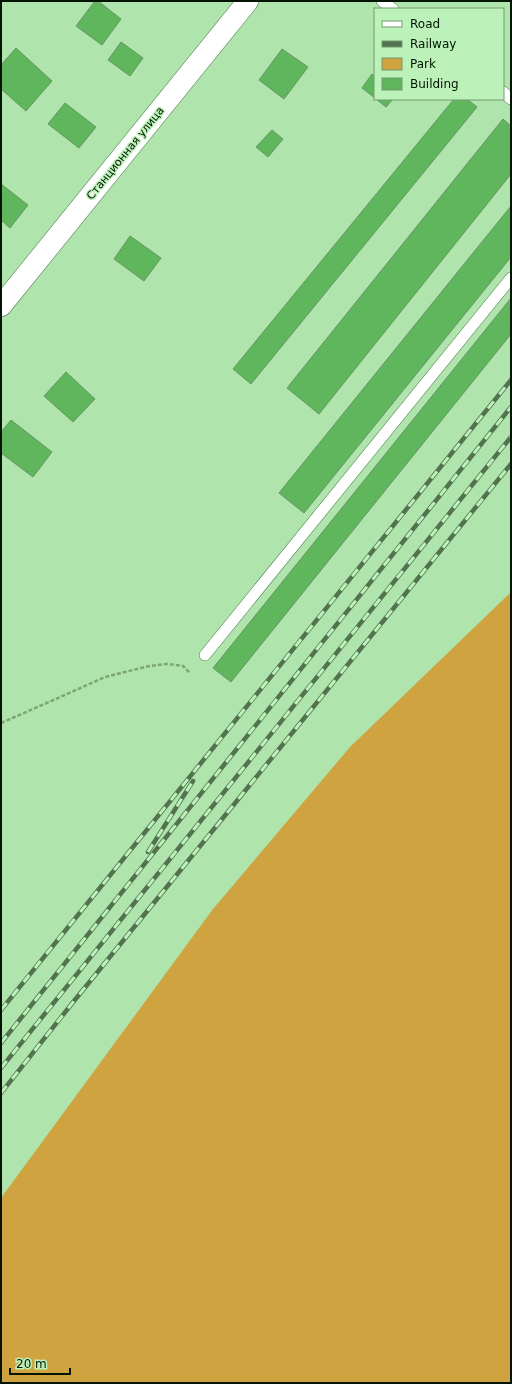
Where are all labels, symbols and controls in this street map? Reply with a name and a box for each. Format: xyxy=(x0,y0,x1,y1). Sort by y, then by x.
legend xyxy=(374,8,504,100)
text: Road xyxy=(410,17,440,31)
text: Railway xyxy=(410,37,456,51)
text: Park xyxy=(410,57,436,71)
text: Building xyxy=(410,77,459,91)
street label: Станционная улица xyxy=(84,104,167,202)
scale bar xyxy=(10,1350,70,1376)
text: 20 m xyxy=(16,1357,47,1371)

